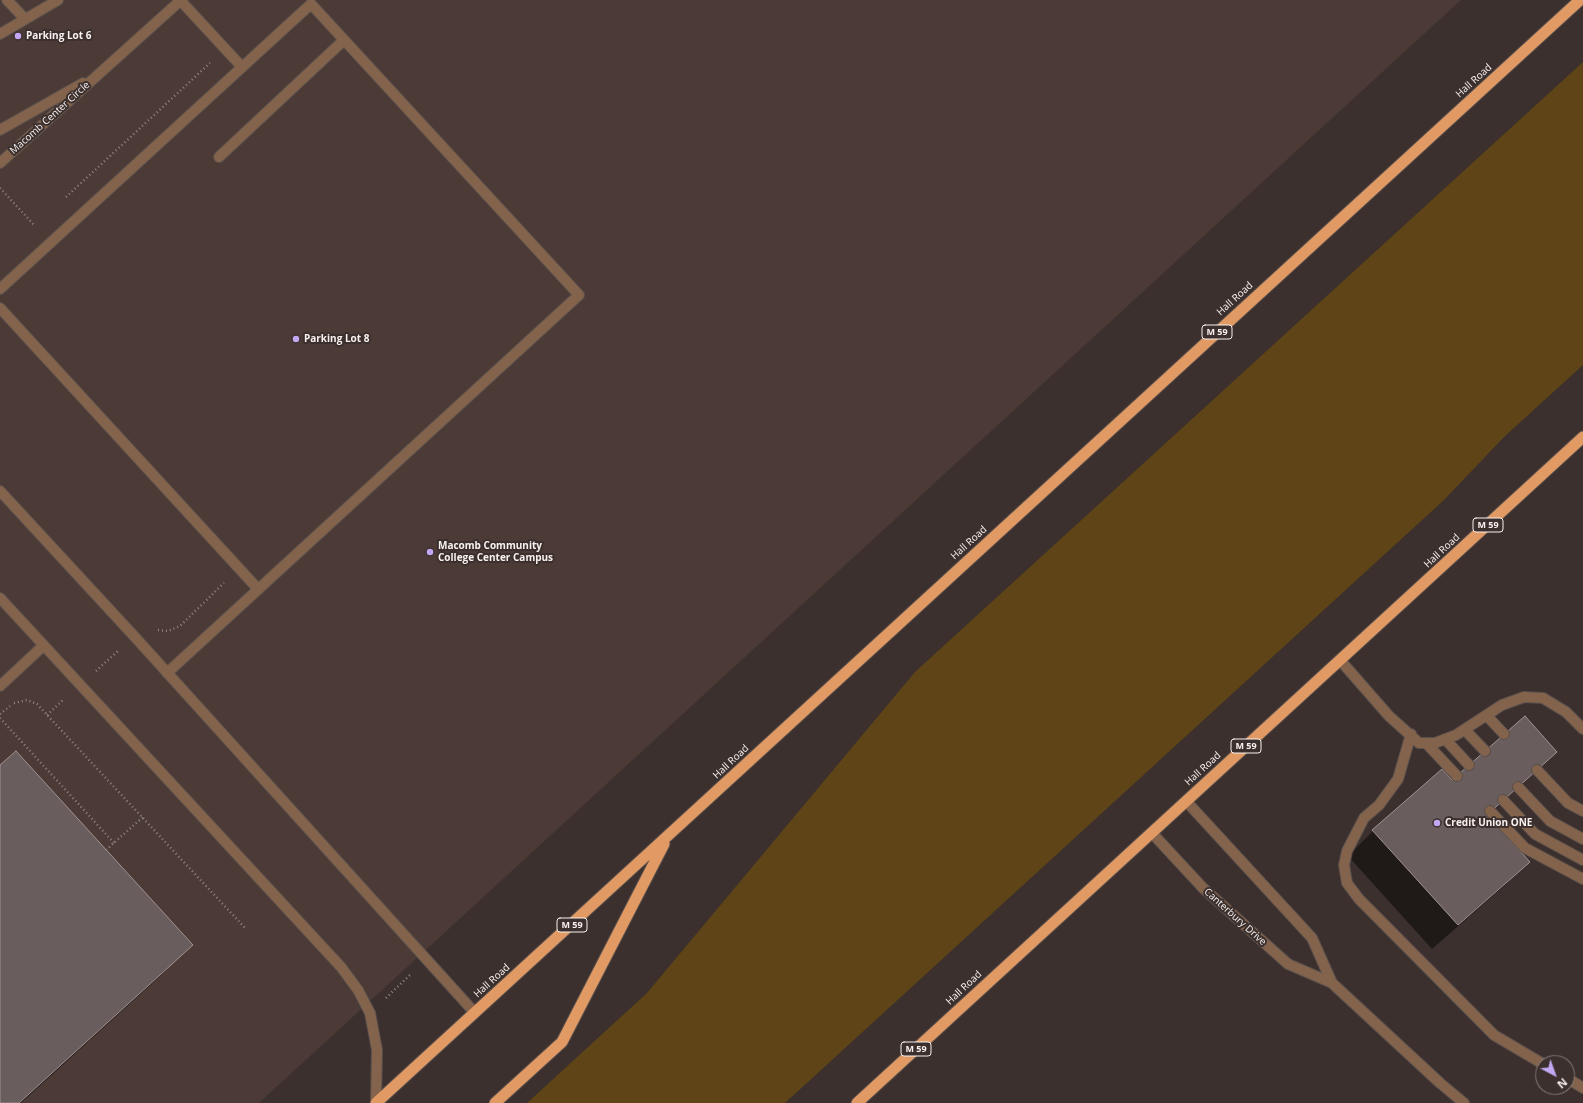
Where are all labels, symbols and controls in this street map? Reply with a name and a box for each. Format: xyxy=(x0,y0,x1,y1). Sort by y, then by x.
place label: Parking Lot 6 xyxy=(26,30,91,42)
marker: Parking Lot 6 xyxy=(13,31,23,41)
street label: Hall Road xyxy=(1453,62,1495,100)
street label: Macomb Center Circle xyxy=(8,79,92,157)
street label: Hall Road xyxy=(1214,280,1256,318)
road number: M 59 xyxy=(1202,325,1232,339)
place label: Parking Lot 8 xyxy=(304,333,369,345)
marker: Parking Lot 8 xyxy=(291,334,301,344)
road number: M 59 xyxy=(1473,518,1503,532)
street label: Hall Road xyxy=(948,524,990,562)
street label: Hall Road xyxy=(1422,531,1462,571)
place label: Macomb Community College Center Campus xyxy=(438,540,553,564)
marker: Macomb Community College Center Campus xyxy=(425,547,435,557)
road number: M 59 xyxy=(1231,739,1261,753)
street label: Hall Road xyxy=(711,742,751,782)
street label: Hall Road xyxy=(1182,750,1224,788)
place label: Credit Union ONE xyxy=(1445,817,1532,829)
marker: Credit Union ONE xyxy=(1432,818,1442,828)
street label: Canterbury Drive xyxy=(1201,886,1269,948)
road number: M 59 xyxy=(557,918,587,932)
street label: Hall Road xyxy=(471,962,513,1000)
street label: Hall Road xyxy=(944,968,984,1008)
road number: M 59 xyxy=(901,1042,931,1056)
north arrow xyxy=(1535,1055,1575,1095)
text: N xyxy=(1554,1075,1571,1092)

